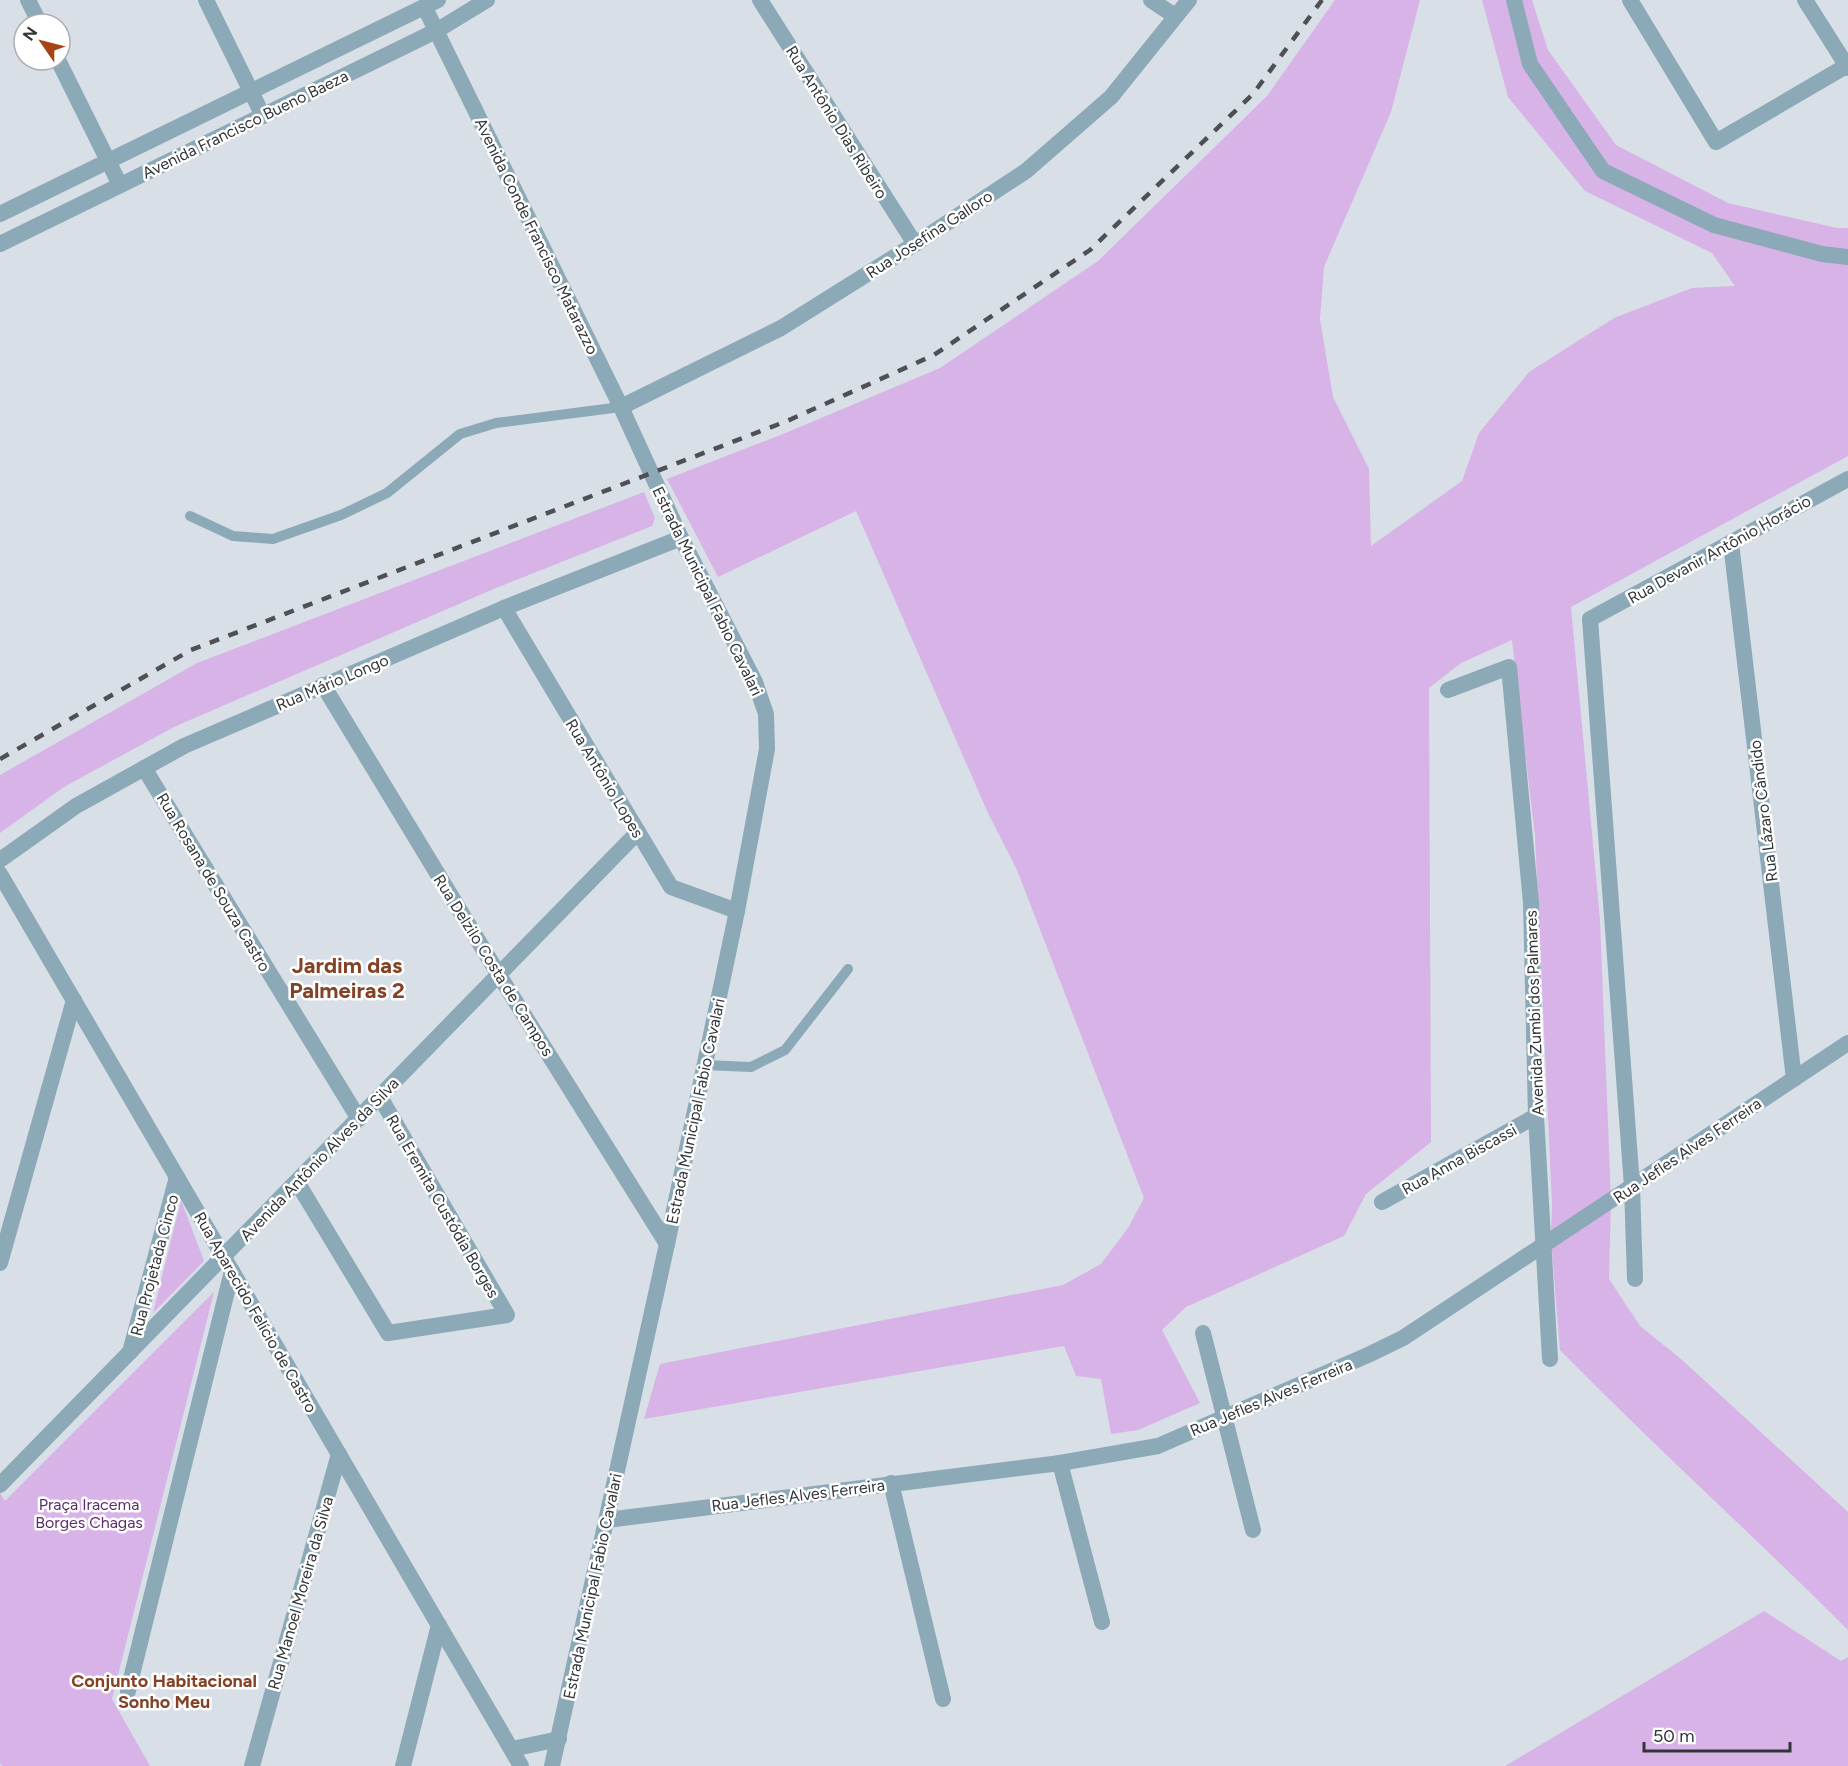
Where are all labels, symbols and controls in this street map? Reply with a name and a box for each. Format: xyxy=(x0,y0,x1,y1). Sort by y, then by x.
north arrow xyxy=(12,12,72,72)
text: N xyxy=(19,23,41,44)
street label: Rua Antônio Dias Ribeiro xyxy=(782,42,891,202)
street label: Avenida Francisco Bueno Baeza xyxy=(139,66,351,183)
street label: Avenida Conde Francisco Matarazzo xyxy=(471,115,602,358)
street label: Rua Josefina Galloro xyxy=(863,186,996,282)
street label: Estrada Municipal Fabio Cavalari xyxy=(649,484,767,699)
street label: Rua Devanir Antônio Horácio xyxy=(1624,491,1814,608)
street label: Rua Mário Longo xyxy=(273,650,391,715)
street label: Rua Antônio Lopes xyxy=(562,715,648,841)
street label: Rua Lázaro Cândido xyxy=(1745,739,1782,883)
street label: Rua Rosana de Souza Castro xyxy=(153,790,274,975)
street label: Rua Delzilo Costa de Campos xyxy=(430,871,557,1060)
street label: Avenida Zumbi dos Palmares xyxy=(1521,910,1548,1116)
district label: Jardim das Palmeiras 2 xyxy=(289,952,405,1004)
street label: Estrada Municipal Fabio Cavalari xyxy=(662,996,729,1226)
street label: Avenida Antônio Alves da Silva xyxy=(236,1074,403,1245)
street label: Rua Jefles Alves Ferreira xyxy=(1610,1094,1765,1207)
street label: Rua Eremita Custódia Borges xyxy=(382,1111,503,1301)
street label: Rua Anna Biscassi xyxy=(1399,1120,1520,1199)
street label: Rua Projetada Cinco xyxy=(126,1192,183,1338)
street label: Rua Aparecido Felício de Castro xyxy=(190,1208,321,1416)
street label: Rua Jefles Alves Ferreira xyxy=(1187,1355,1355,1440)
street label: Estrada Municipal Fabio Cavalari xyxy=(559,1471,626,1701)
street label: Rua Jefles Alves Ferreira xyxy=(710,1475,886,1516)
street label: Rua Manoel Moreira da Silva xyxy=(264,1494,337,1692)
park label: Praça Iracema Borges Chagas xyxy=(35,1495,143,1532)
district label: Conjunto Habitacional Sonho Meu xyxy=(71,1670,257,1713)
scale bar xyxy=(1644,1715,1790,1753)
text: 50 m xyxy=(1653,1725,1695,1747)

